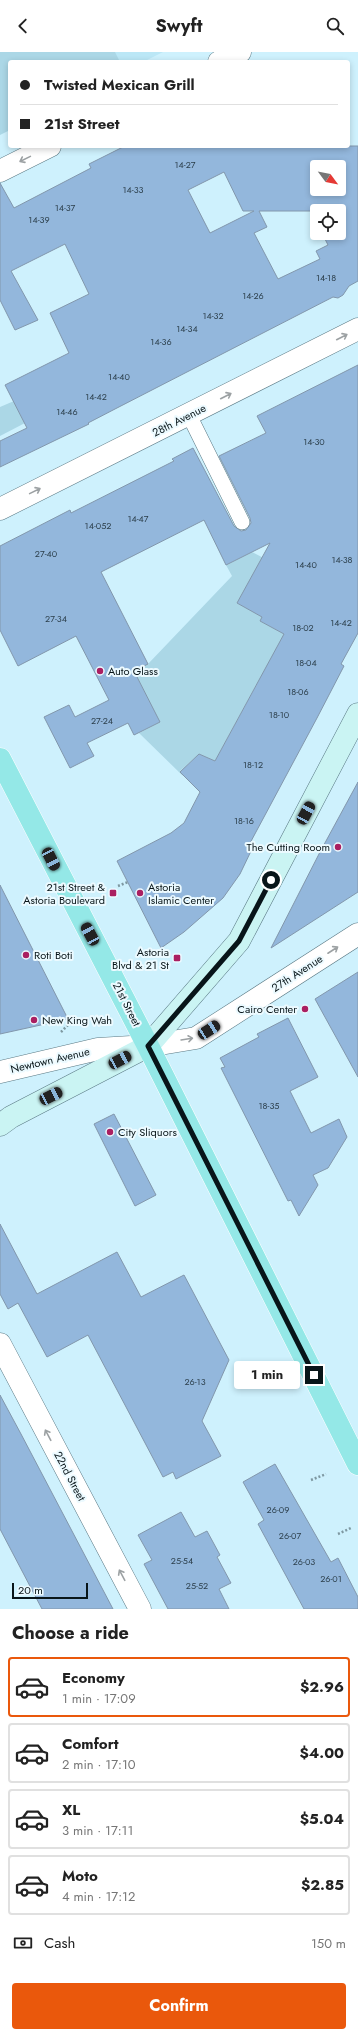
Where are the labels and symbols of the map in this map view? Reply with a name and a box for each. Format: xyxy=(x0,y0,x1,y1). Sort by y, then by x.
one-way arrow xyxy=(19,155,31,163)
house number: 14-27 xyxy=(174,158,196,171)
north arrow xyxy=(310,160,346,196)
house number: 14-33 xyxy=(122,183,144,196)
house number: 14-37 xyxy=(55,201,76,214)
house number: 14-39 xyxy=(28,213,50,226)
house number: 14-18 xyxy=(316,271,336,284)
house number: 14-26 xyxy=(242,289,264,302)
house number: 14-32 xyxy=(202,309,224,322)
house number: 14-34 xyxy=(176,322,198,335)
one-way arrow xyxy=(336,333,348,340)
house number: 14-36 xyxy=(150,335,172,348)
house number: 14-40 xyxy=(108,370,131,383)
house number: 14-42 xyxy=(85,390,107,403)
one-way arrow xyxy=(220,392,232,399)
street label: 28th Avenue xyxy=(149,399,209,440)
house number: 14-46 xyxy=(56,405,78,418)
house number: 14-30 xyxy=(303,435,325,448)
one-way arrow xyxy=(29,487,41,495)
house number: 14-47 xyxy=(127,512,149,525)
house number: 14-052 xyxy=(85,519,111,532)
house number: 27-40 xyxy=(35,547,58,560)
house number: 14-38 xyxy=(331,553,353,566)
house number: 14-40 xyxy=(295,558,318,571)
house number: 27-34 xyxy=(45,612,67,625)
house number: 14-42 xyxy=(330,616,352,629)
house number: 18-02 xyxy=(292,621,314,634)
house number: 18-04 xyxy=(295,656,317,669)
place label: Auto Glass xyxy=(108,663,159,679)
marker: Auto Glass xyxy=(95,666,105,676)
house number: 18-06 xyxy=(287,685,309,698)
house number: 18-10 xyxy=(269,708,290,721)
house number: 27-24 xyxy=(91,714,113,727)
house number: 18-12 xyxy=(243,758,263,771)
car xyxy=(295,800,317,826)
house number: 18-16 xyxy=(234,814,254,827)
place label: The Cutting Room xyxy=(247,839,330,855)
marker: The Cutting Room xyxy=(333,842,343,852)
car xyxy=(40,846,62,872)
route start xyxy=(262,871,280,889)
place label: 21st Street & Astoria Boulevard xyxy=(23,879,106,908)
place label: Astoria Islamic Center xyxy=(148,879,214,908)
marker: 21st Street & Astoria Boulevard xyxy=(108,888,118,898)
marker: Astoria Islamic Center xyxy=(135,888,145,898)
car xyxy=(79,921,101,947)
place label: Astoria Blvd & 21 St xyxy=(112,944,169,973)
one-way arrow xyxy=(327,946,339,954)
place label: Roti Boti xyxy=(34,947,73,963)
marker: Roti Boti xyxy=(21,950,31,960)
street label: 27th Avenue xyxy=(268,950,326,996)
marker: Astoria Blvd & 21 St xyxy=(172,953,182,963)
street label: 21st Street xyxy=(109,979,145,1029)
place label: Cairo Center xyxy=(237,1001,297,1017)
marker: Cairo Center xyxy=(300,1004,310,1014)
place label: New King Wah xyxy=(42,1012,112,1028)
marker: New King Wah xyxy=(29,1015,39,1025)
car xyxy=(196,1018,222,1042)
one-way arrow xyxy=(180,1035,193,1043)
street label: Newtown Avenue xyxy=(9,1043,91,1077)
car xyxy=(107,1049,133,1071)
car xyxy=(38,1085,64,1107)
house number: 18-35 xyxy=(259,1099,279,1112)
place label: City Sliquors xyxy=(118,1124,177,1140)
marker: City Sliquors xyxy=(105,1127,115,1137)
callout: 1 min xyxy=(234,1361,300,1389)
route end xyxy=(305,1366,323,1384)
house number: 26-13 xyxy=(184,1375,206,1388)
one-way arrow xyxy=(44,1429,51,1441)
street label: 22nd Street xyxy=(50,1448,90,1504)
house number: 26-09 xyxy=(267,1503,289,1516)
house number: 26-07 xyxy=(279,1529,301,1542)
house number: 25-54 xyxy=(171,1554,193,1567)
house number: 26-03 xyxy=(293,1555,315,1568)
one-way arrow xyxy=(118,1569,125,1581)
house number: 26-01 xyxy=(320,1572,342,1585)
house number: 25-52 xyxy=(186,1579,208,1592)
scale bar xyxy=(12,1581,88,1600)

